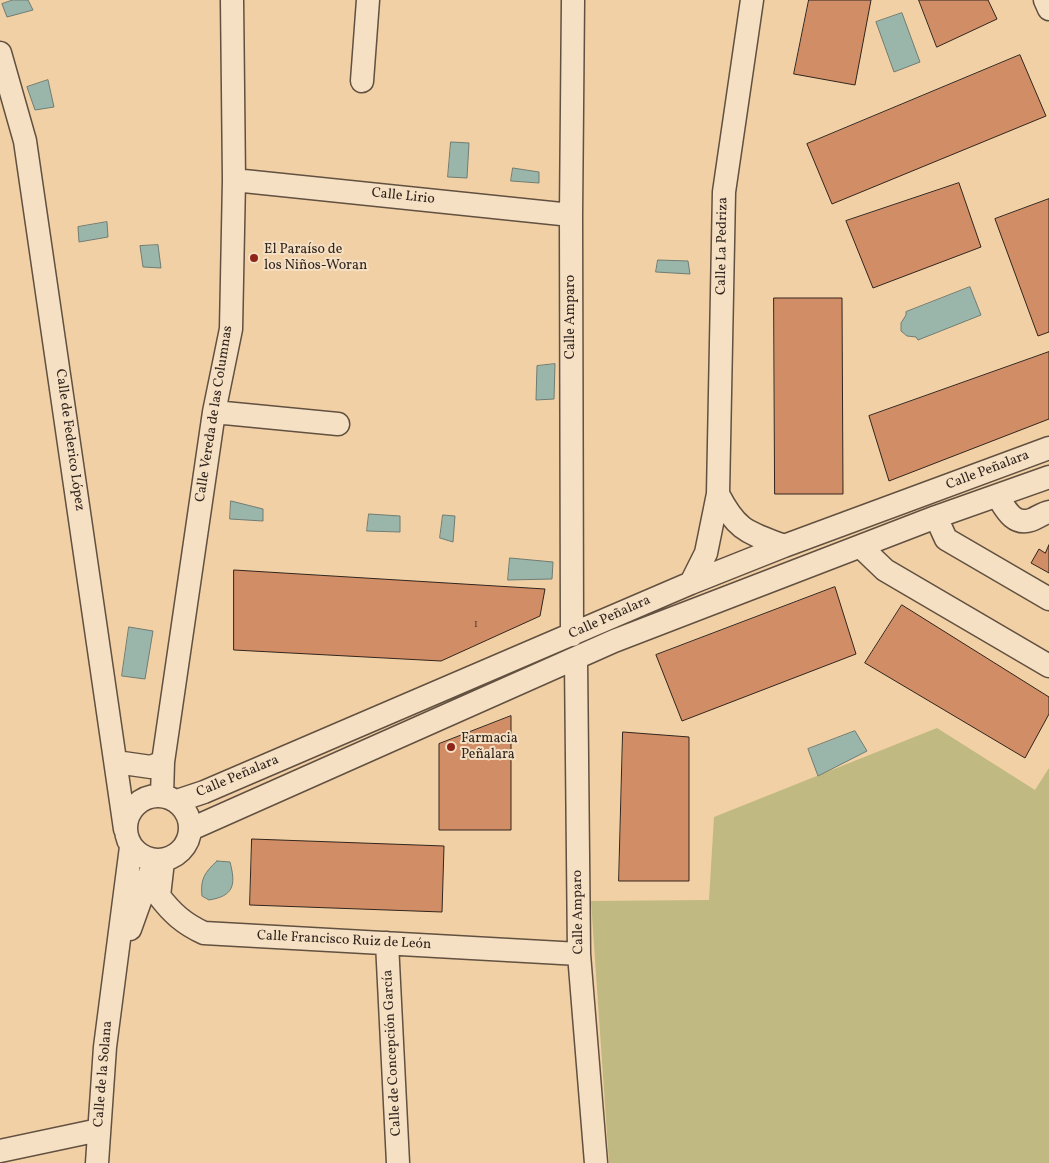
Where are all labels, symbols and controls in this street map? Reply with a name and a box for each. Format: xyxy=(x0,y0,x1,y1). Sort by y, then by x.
street label: Calle Lirio xyxy=(371,185,435,209)
street label: Calle La Pedriza xyxy=(714,197,732,295)
place label: El Paraíso de los Niños-Woran xyxy=(264,242,367,274)
marker: El Paraíso de los Niños-Woran xyxy=(248,252,260,264)
street label: Calle Amparo xyxy=(563,275,579,359)
street label: Calle Vereda de las Columnas xyxy=(193,325,237,503)
street label: Calle de Federico López xyxy=(51,368,87,512)
street label: Calle Peñalara xyxy=(944,447,1032,495)
street label: Calle Peñalara xyxy=(567,592,653,644)
house number: 1 xyxy=(474,618,478,632)
place label: Farmacia Peñalara xyxy=(461,731,518,764)
marker: Farmacia Peñalara xyxy=(445,741,457,753)
street label: Calle Peñalara xyxy=(194,752,282,802)
street label: Calle Amparo xyxy=(570,870,588,954)
street label: Calle Francisco Ruiz de León xyxy=(256,928,432,954)
street label: Calle de Concepción García xyxy=(380,969,406,1137)
street label: Calle de la Solana xyxy=(91,1020,117,1128)

